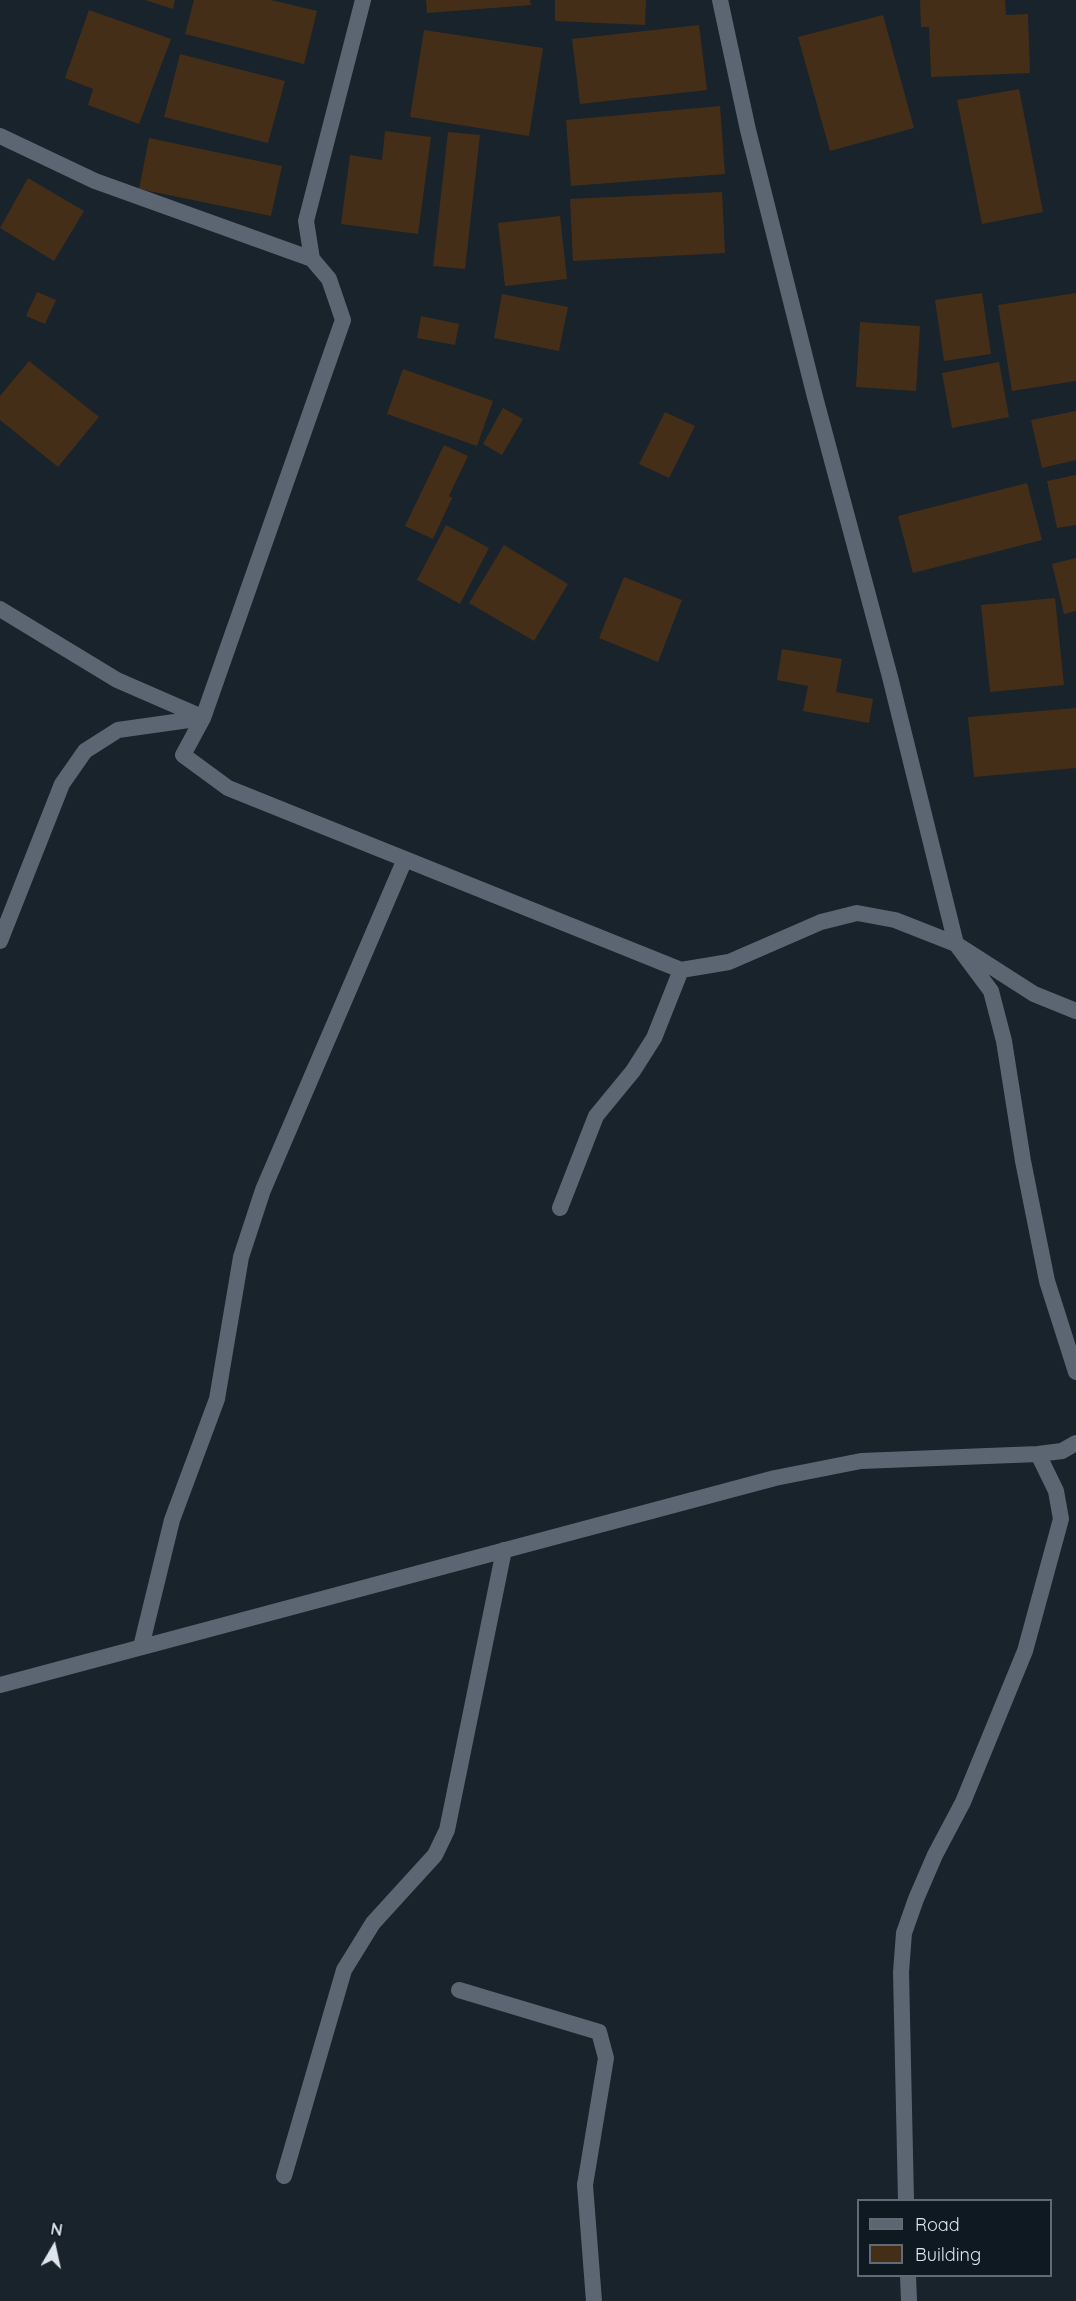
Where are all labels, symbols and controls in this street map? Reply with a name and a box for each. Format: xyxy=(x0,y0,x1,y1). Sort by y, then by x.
legend xyxy=(857,2199,1052,2277)
text: Road xyxy=(915,2213,960,2236)
north arrow xyxy=(24,2217,84,2277)
text: N xyxy=(49,2218,64,2240)
text: Building xyxy=(915,2243,981,2266)

